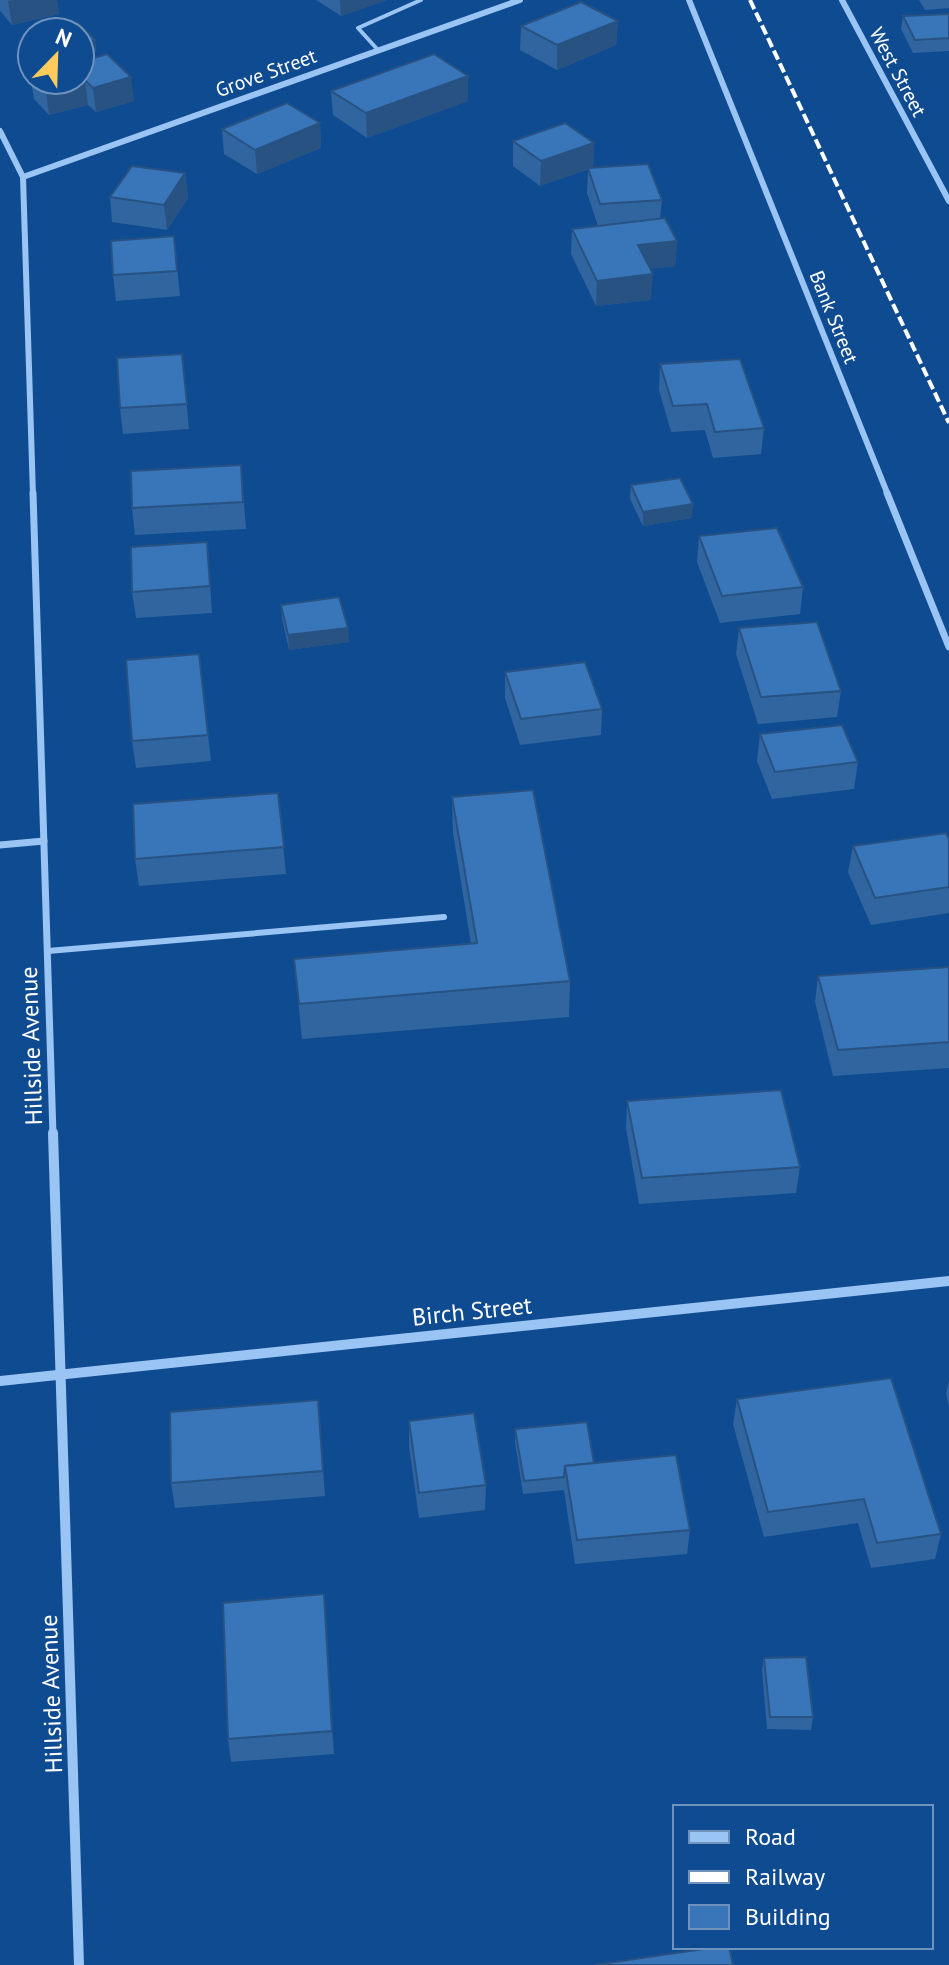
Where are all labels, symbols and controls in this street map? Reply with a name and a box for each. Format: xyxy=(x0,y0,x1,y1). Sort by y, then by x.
north arrow xyxy=(16,16,96,96)
text: N xyxy=(52,22,76,53)
street label: West Street xyxy=(864,23,932,121)
street label: Grove Street xyxy=(212,43,320,103)
street label: Bank Street xyxy=(804,267,864,367)
street label: Hillside Avenue xyxy=(13,966,49,1126)
street label: Birch Street xyxy=(411,1289,533,1333)
street label: Hillside Avenue xyxy=(33,1614,69,1774)
legend xyxy=(673,1805,933,1949)
text: Road xyxy=(745,1821,796,1852)
text: Railway xyxy=(745,1861,825,1892)
text: Building xyxy=(745,1901,831,1932)

